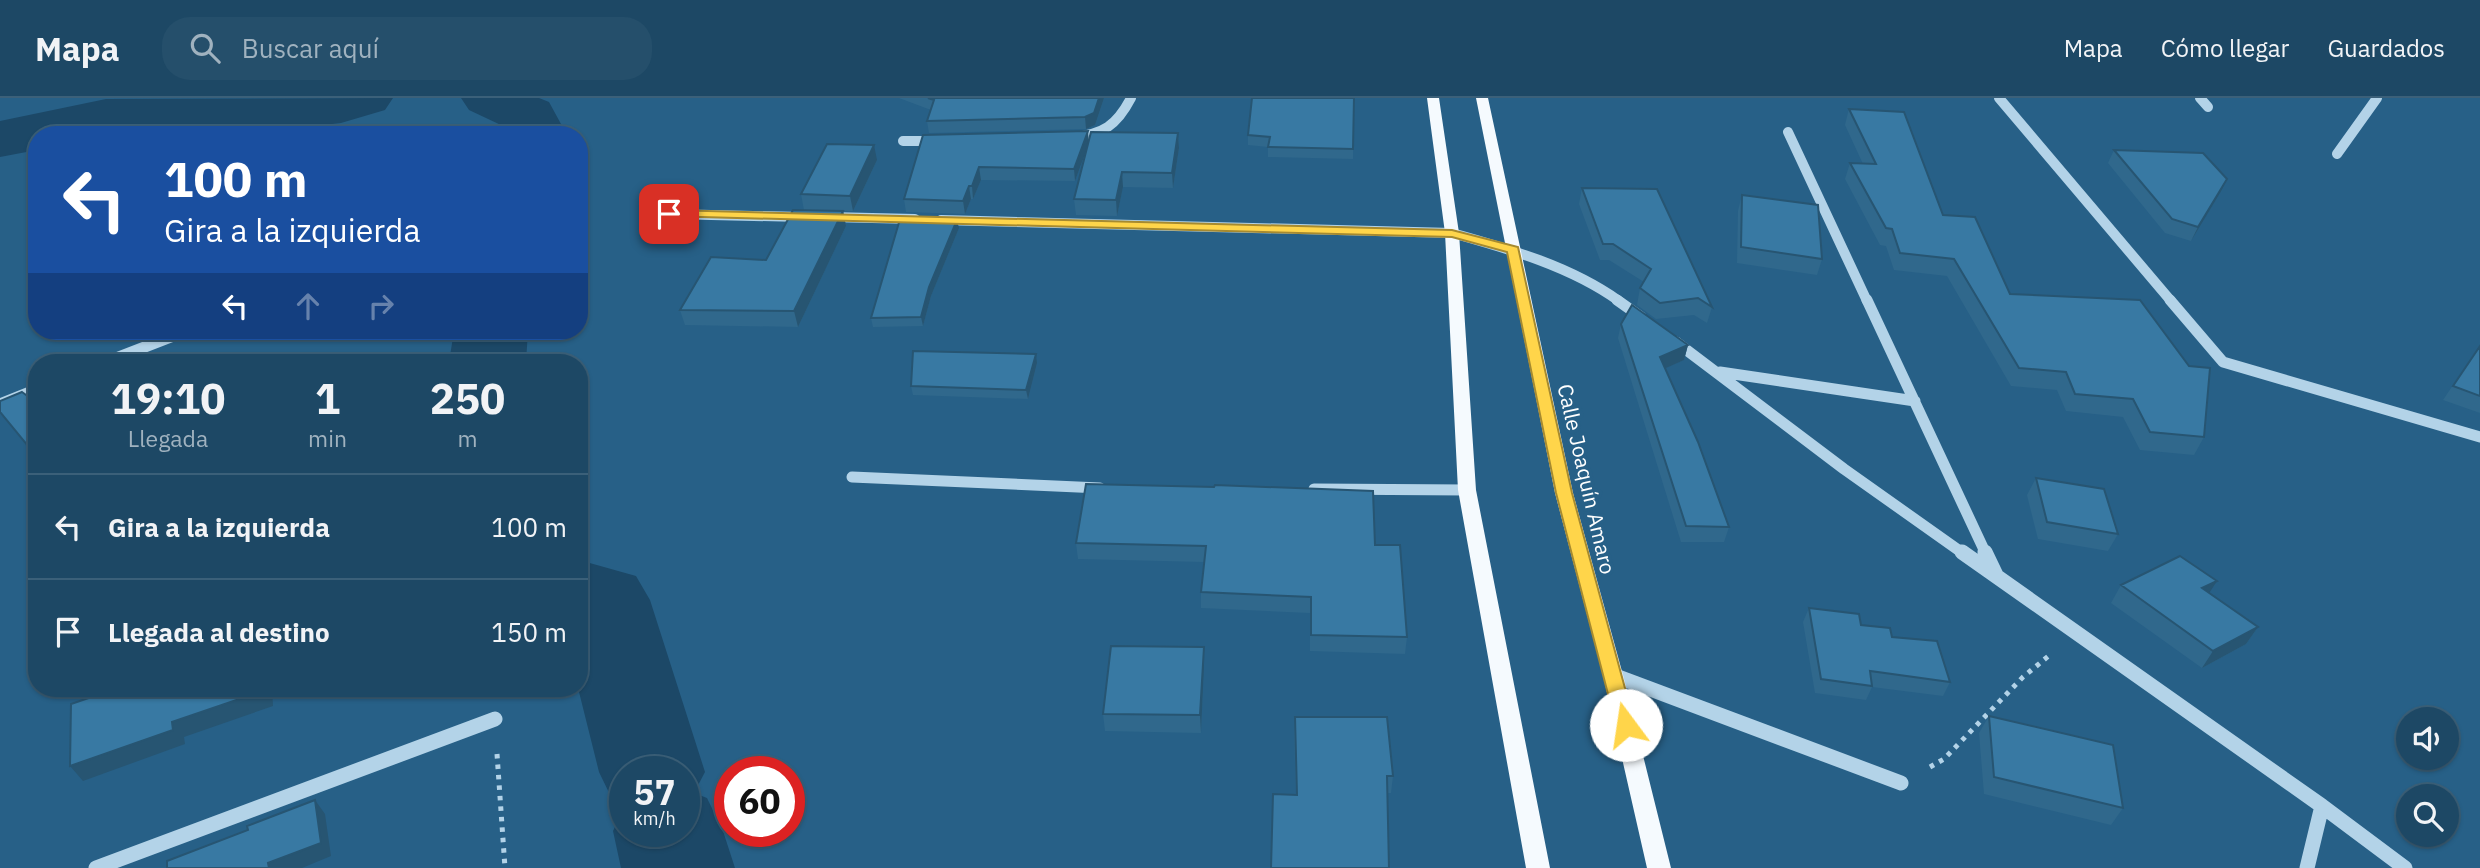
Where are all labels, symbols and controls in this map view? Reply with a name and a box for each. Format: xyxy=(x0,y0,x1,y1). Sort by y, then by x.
search box xyxy=(162,17,652,80)
text: Mapa xyxy=(35,27,120,70)
icon: search xyxy=(186,29,224,67)
text: Buscar aquí xyxy=(242,31,379,65)
text: Mapa xyxy=(2064,32,2123,64)
text: Cómo llegar xyxy=(2161,32,2289,64)
text: Guardados xyxy=(2327,32,2445,64)
text: 100 m xyxy=(164,147,308,210)
icon: left xyxy=(49,154,140,245)
pin xyxy=(639,184,699,244)
icon: arrive xyxy=(650,195,688,233)
text: Gira a la izquierda xyxy=(164,209,421,251)
icon: left xyxy=(216,287,254,325)
icon: ahead xyxy=(289,287,327,325)
icon: right xyxy=(362,287,400,325)
text: 19:10 xyxy=(111,371,225,426)
text: 1 xyxy=(315,371,340,426)
text: 250 xyxy=(430,371,505,426)
street label: Calle Joaquín Amaro xyxy=(1551,381,1623,577)
text: Llegada xyxy=(128,423,208,453)
text: min xyxy=(308,423,347,453)
text: m xyxy=(457,423,478,453)
icon: left xyxy=(49,508,87,546)
text: Gira a la izquierda xyxy=(108,510,330,544)
text: 100 m xyxy=(491,510,567,544)
icon: arrive xyxy=(49,613,87,651)
text: Llegada al destino xyxy=(108,615,330,649)
text: 150 m xyxy=(491,615,567,649)
position arrow xyxy=(1589,688,1663,762)
map controls xyxy=(2396,707,2459,847)
button: sound xyxy=(2396,707,2459,770)
speed limit sign: 60 xyxy=(714,756,805,847)
text: 57 xyxy=(633,769,676,815)
button: search xyxy=(2396,784,2459,847)
text: km/h xyxy=(633,807,676,830)

